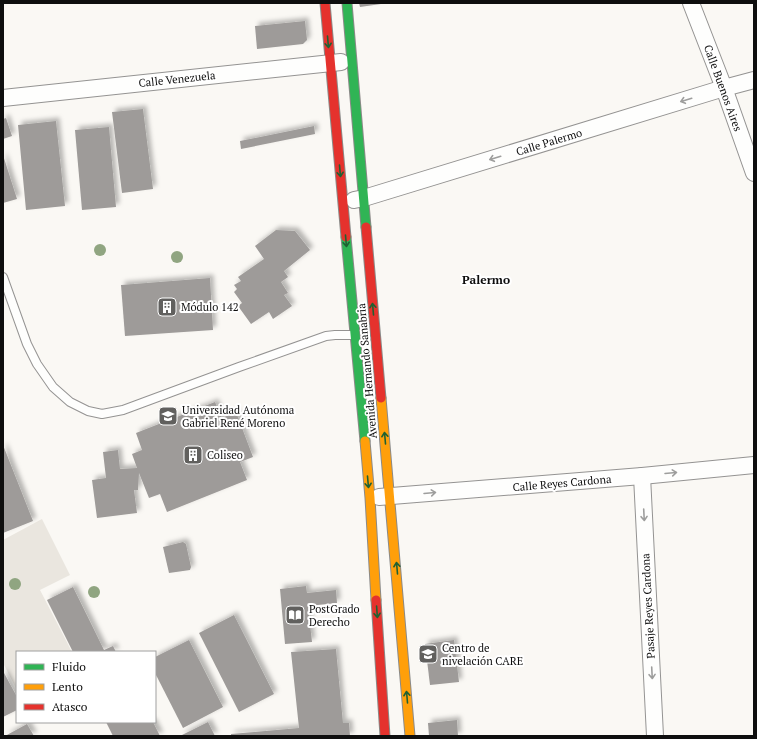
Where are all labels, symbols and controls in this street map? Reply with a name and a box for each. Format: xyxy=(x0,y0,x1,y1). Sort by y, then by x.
one-way arrow xyxy=(325,35,332,48)
street label: Calle Buenos Aires xyxy=(701,43,745,133)
street label: Calle Venezuela xyxy=(138,68,217,90)
one-way arrow xyxy=(680,97,693,104)
street label: Calle Palermo xyxy=(514,125,584,159)
one-way arrow xyxy=(489,155,502,162)
one-way arrow xyxy=(337,164,344,177)
one-way arrow xyxy=(343,234,350,247)
district label: Palermo xyxy=(462,272,510,287)
building icon: Módulo 142 xyxy=(156,296,178,318)
place label: Módulo 142 xyxy=(181,300,239,314)
street label: Avenida Hernando Sanabria xyxy=(354,302,380,439)
one-way arrow xyxy=(369,303,377,316)
place label: Universidad Autónoma Gabriel René Moreno xyxy=(182,403,295,430)
school or university icon: Universidad Autónoma Gabriel René Moreno xyxy=(157,405,179,427)
one-way arrow xyxy=(381,432,389,445)
building icon: Coliseo xyxy=(182,444,204,466)
place label: Coliseo xyxy=(207,448,243,462)
one-way arrow xyxy=(664,470,677,477)
street label: Calle Reyes Cardona xyxy=(512,472,612,494)
one-way arrow xyxy=(364,476,372,489)
one-way arrow xyxy=(423,490,436,497)
one-way arrow xyxy=(640,508,648,521)
street label: Pasaje Reyes Cardona xyxy=(638,553,658,659)
one-way arrow xyxy=(393,562,400,575)
place label: PostGrado Derecho xyxy=(309,602,360,629)
library icon: PostGrado Derecho xyxy=(284,604,306,626)
one-way arrow xyxy=(374,605,381,618)
place label: Centro de nivelación CARE xyxy=(442,641,523,668)
school or university icon: Centro de nivelación CARE xyxy=(417,643,439,665)
legend xyxy=(16,651,156,723)
text: Fluido xyxy=(52,659,86,674)
one-way arrow xyxy=(648,666,655,679)
text: Lento xyxy=(52,679,83,694)
one-way arrow xyxy=(404,691,411,704)
text: Atasco xyxy=(52,699,88,714)

